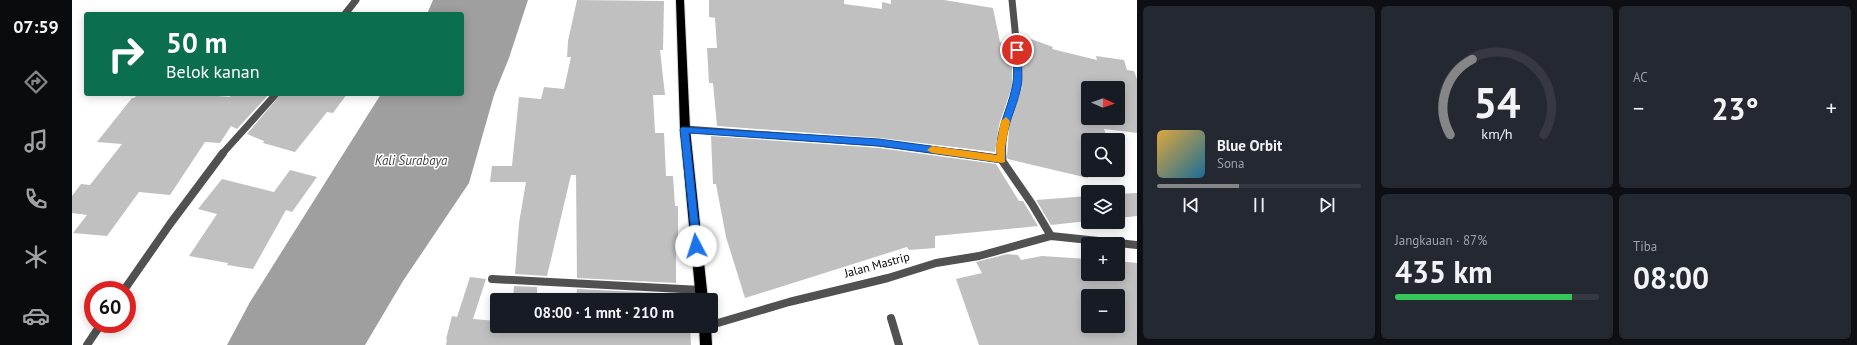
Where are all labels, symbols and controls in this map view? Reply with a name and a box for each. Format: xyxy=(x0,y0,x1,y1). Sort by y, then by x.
text: 07:59 xyxy=(13,15,59,38)
text: 50 m xyxy=(166,24,227,61)
icon: right xyxy=(100,28,152,80)
pin xyxy=(1000,33,1034,67)
icon: arrive xyxy=(1006,39,1028,61)
text: Belok kanan xyxy=(166,60,260,83)
icon: directions xyxy=(22,68,50,96)
text: AC xyxy=(1633,69,1648,86)
text: 54 xyxy=(1473,76,1521,129)
north arrow xyxy=(1081,81,1125,125)
map controls xyxy=(1081,81,1125,333)
text: 23° xyxy=(1711,89,1759,128)
text: − xyxy=(1633,94,1644,122)
text: + xyxy=(1826,94,1837,122)
text: km/h xyxy=(1481,123,1513,142)
icon: music xyxy=(22,127,50,155)
button: search xyxy=(1081,133,1125,177)
text: Blue Orbit xyxy=(1217,136,1282,155)
water label: Kali Surabaya xyxy=(375,152,448,169)
text: Sona xyxy=(1217,155,1244,172)
icon: phone xyxy=(22,185,50,213)
button: layers xyxy=(1081,185,1125,229)
icon: previous xyxy=(1180,194,1202,216)
icon: pause xyxy=(1248,194,1270,216)
icon: next xyxy=(1316,194,1338,216)
position arrow xyxy=(675,225,717,267)
text: Jangkauan · 87% xyxy=(1395,232,1487,249)
button: + xyxy=(1081,237,1125,281)
text: Tiba xyxy=(1633,238,1657,255)
icon: climate xyxy=(22,243,50,271)
street label: Jalan Mastrip xyxy=(842,249,911,281)
text: 435 km xyxy=(1395,252,1493,291)
text: 08:00 xyxy=(1633,258,1709,297)
speed limit sign: 60 xyxy=(84,281,136,333)
button: − xyxy=(1081,289,1125,333)
icon: car xyxy=(22,302,50,330)
text: 08:00 · 1 mnt · 210 m xyxy=(534,303,674,322)

